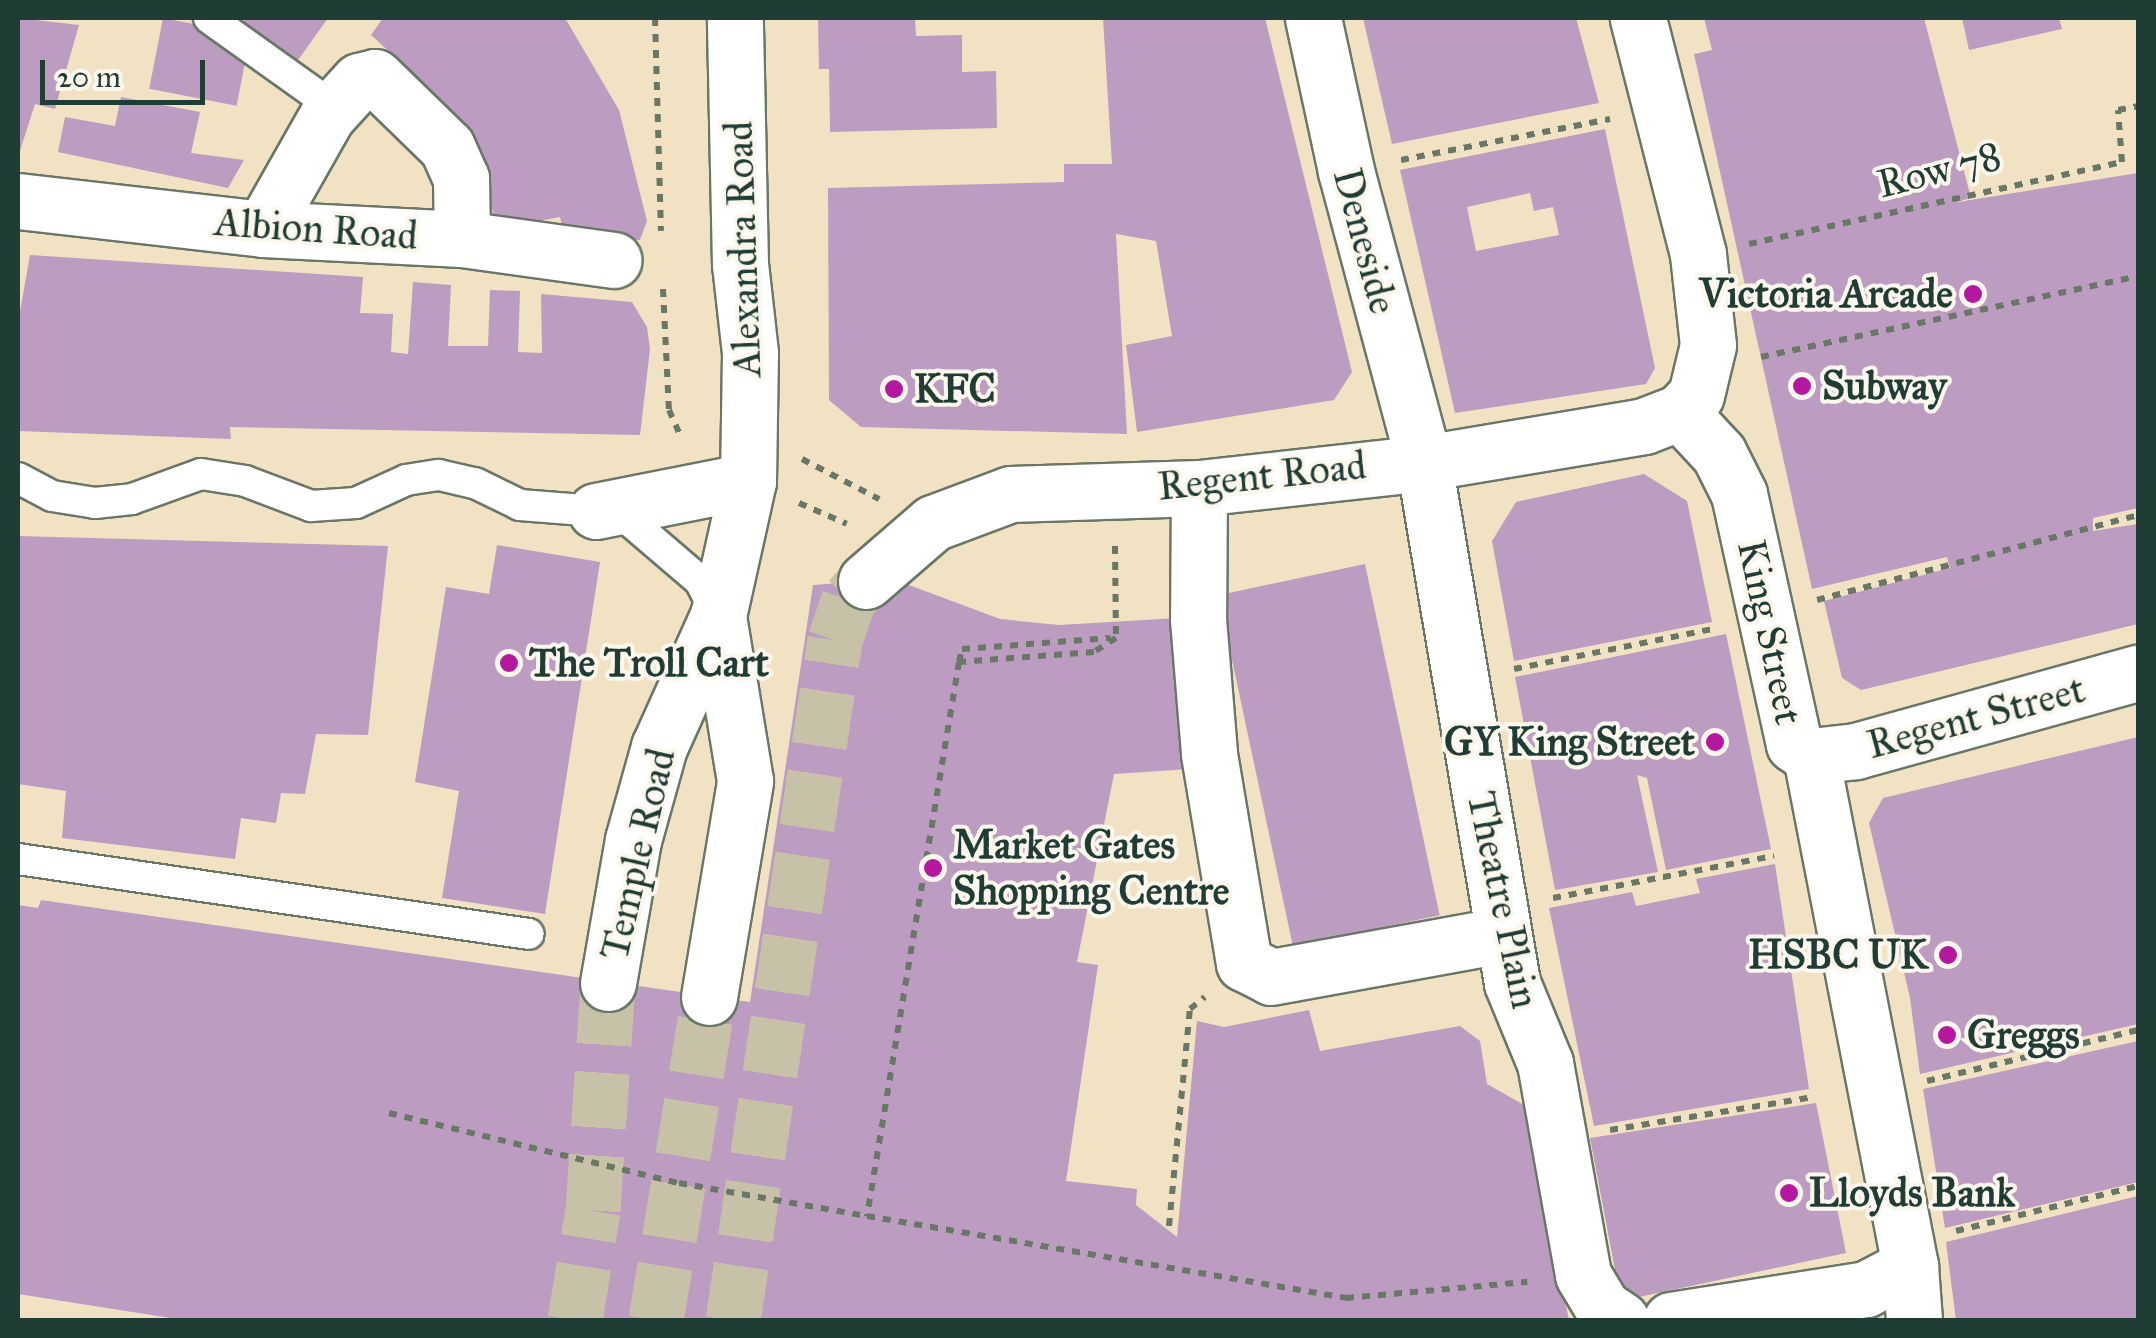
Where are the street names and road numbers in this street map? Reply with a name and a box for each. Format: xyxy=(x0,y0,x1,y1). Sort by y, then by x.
street label: Alexandra Road xyxy=(715,120,771,378)
street label: Row 78 xyxy=(1872,132,2006,208)
street label: Deneside xyxy=(1323,163,1407,319)
street label: Albion Road xyxy=(213,198,419,260)
street label: Regent Road xyxy=(1155,441,1369,511)
street label: King Street xyxy=(1727,535,1813,729)
street label: Regent Street xyxy=(1862,665,2090,769)
street label: Temple Road xyxy=(590,744,686,964)
street label: Theatre Plain xyxy=(1457,787,1549,1013)

